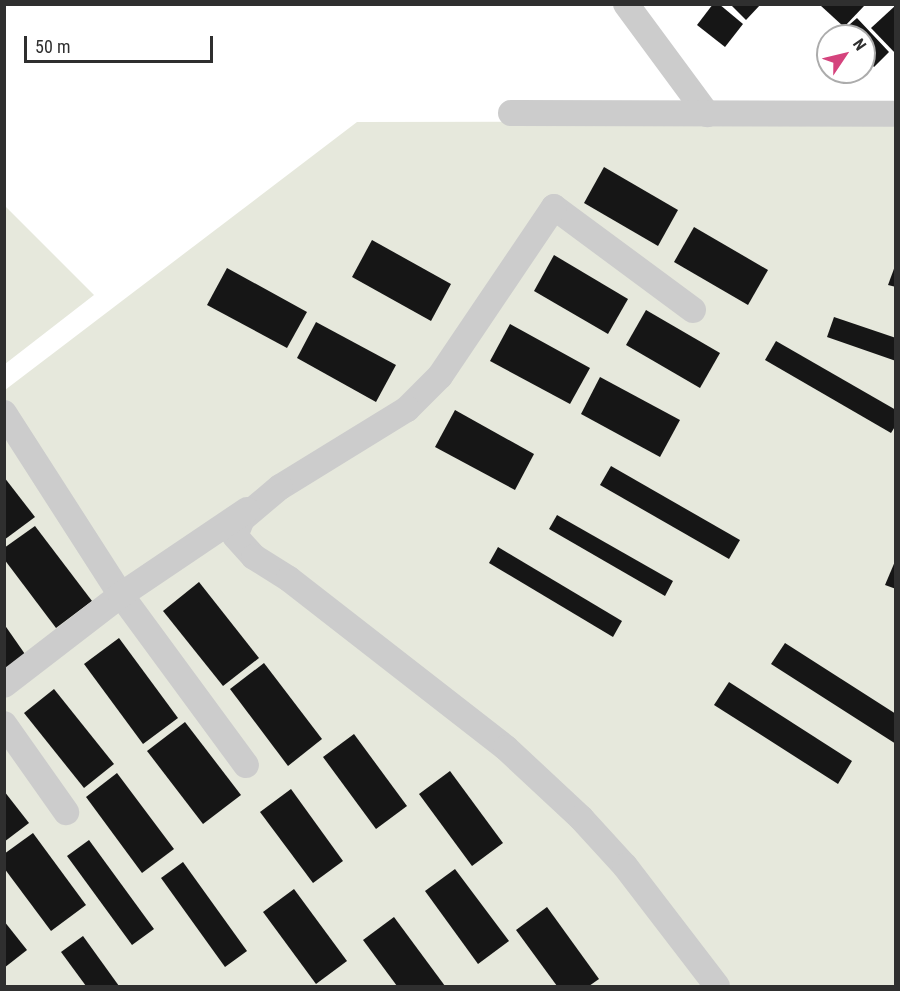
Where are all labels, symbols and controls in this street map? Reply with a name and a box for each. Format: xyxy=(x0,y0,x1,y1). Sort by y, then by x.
scale bar xyxy=(27,24,216,62)
north arrow xyxy=(816,24,876,84)
text: N xyxy=(849,35,870,54)
text: 50 m xyxy=(35,36,70,57)

